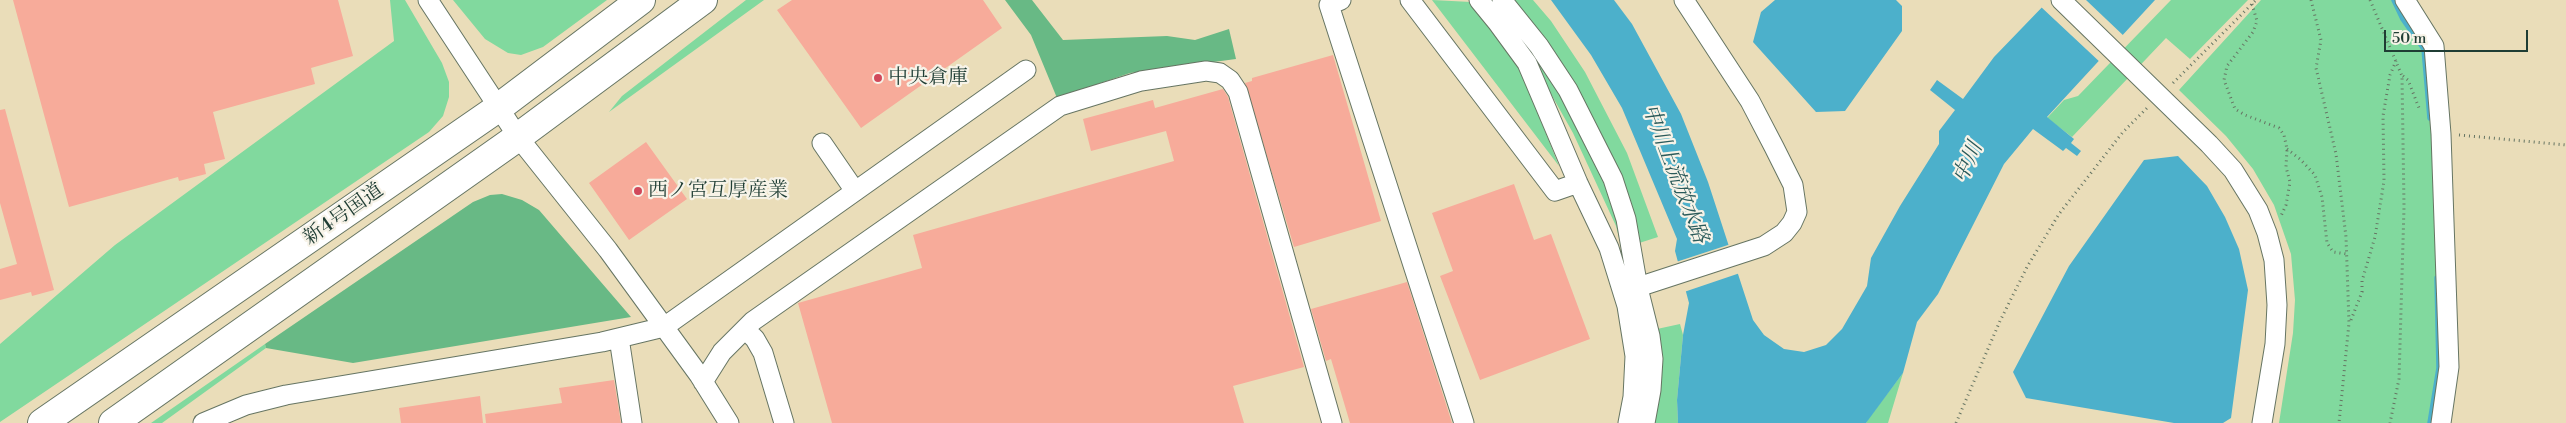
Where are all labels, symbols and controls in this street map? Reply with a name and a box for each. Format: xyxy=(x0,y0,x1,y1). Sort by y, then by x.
scale bar xyxy=(2386,20,2530,52)
text: 50 m xyxy=(2392,29,2426,48)
place label: 中央倉庫 xyxy=(888,66,968,90)
marker: 中央倉庫 xyxy=(872,72,884,84)
water label: 中川上流放水路 xyxy=(1636,101,1712,247)
water label: 中川 xyxy=(1949,139,1989,187)
street label: 新4号国道 xyxy=(299,179,389,251)
place label: 西ノ宮互厚産業 xyxy=(648,179,788,203)
marker: 西ノ宮互厚産業 xyxy=(632,185,644,197)

